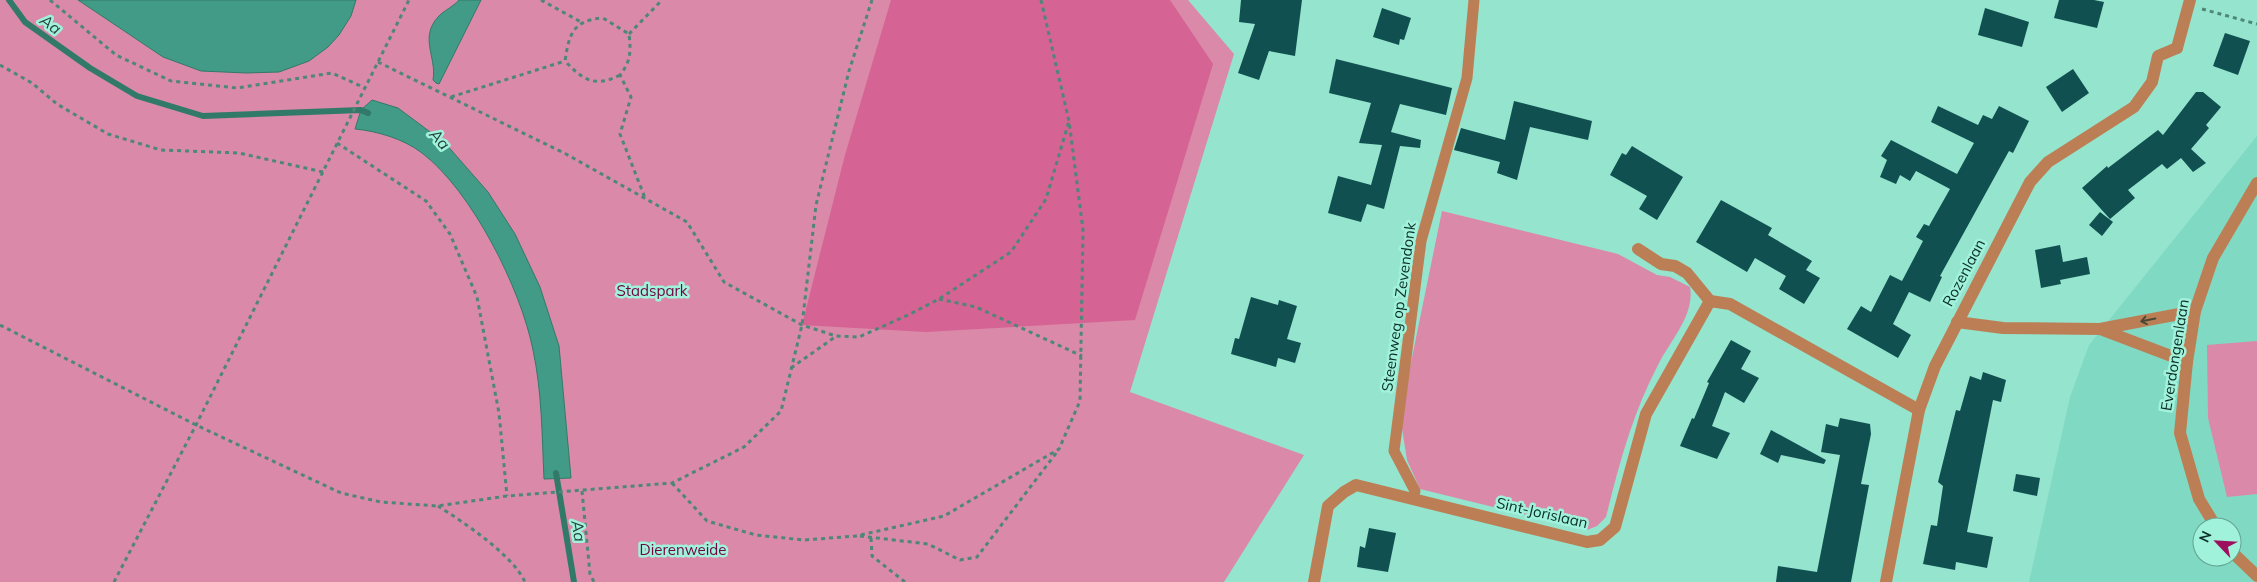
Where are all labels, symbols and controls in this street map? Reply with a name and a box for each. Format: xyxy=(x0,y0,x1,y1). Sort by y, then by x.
water label: Aa xyxy=(36,9,66,39)
water label: Aa xyxy=(425,124,455,154)
street label: Steenweg op Zevendonk xyxy=(1377,221,1420,393)
street label: Rozenlaan xyxy=(1938,236,1989,310)
park label: Stadspark xyxy=(616,281,688,300)
street label: Everdongenlaan xyxy=(2156,298,2193,412)
one-way arrow xyxy=(2140,316,2156,325)
street label: Sint-Jorislaan xyxy=(1495,493,1590,532)
north arrow xyxy=(2192,517,2242,567)
water label: Aa xyxy=(567,518,591,544)
text: N xyxy=(2195,528,2216,545)
park label: Dierenweide xyxy=(640,540,726,559)

